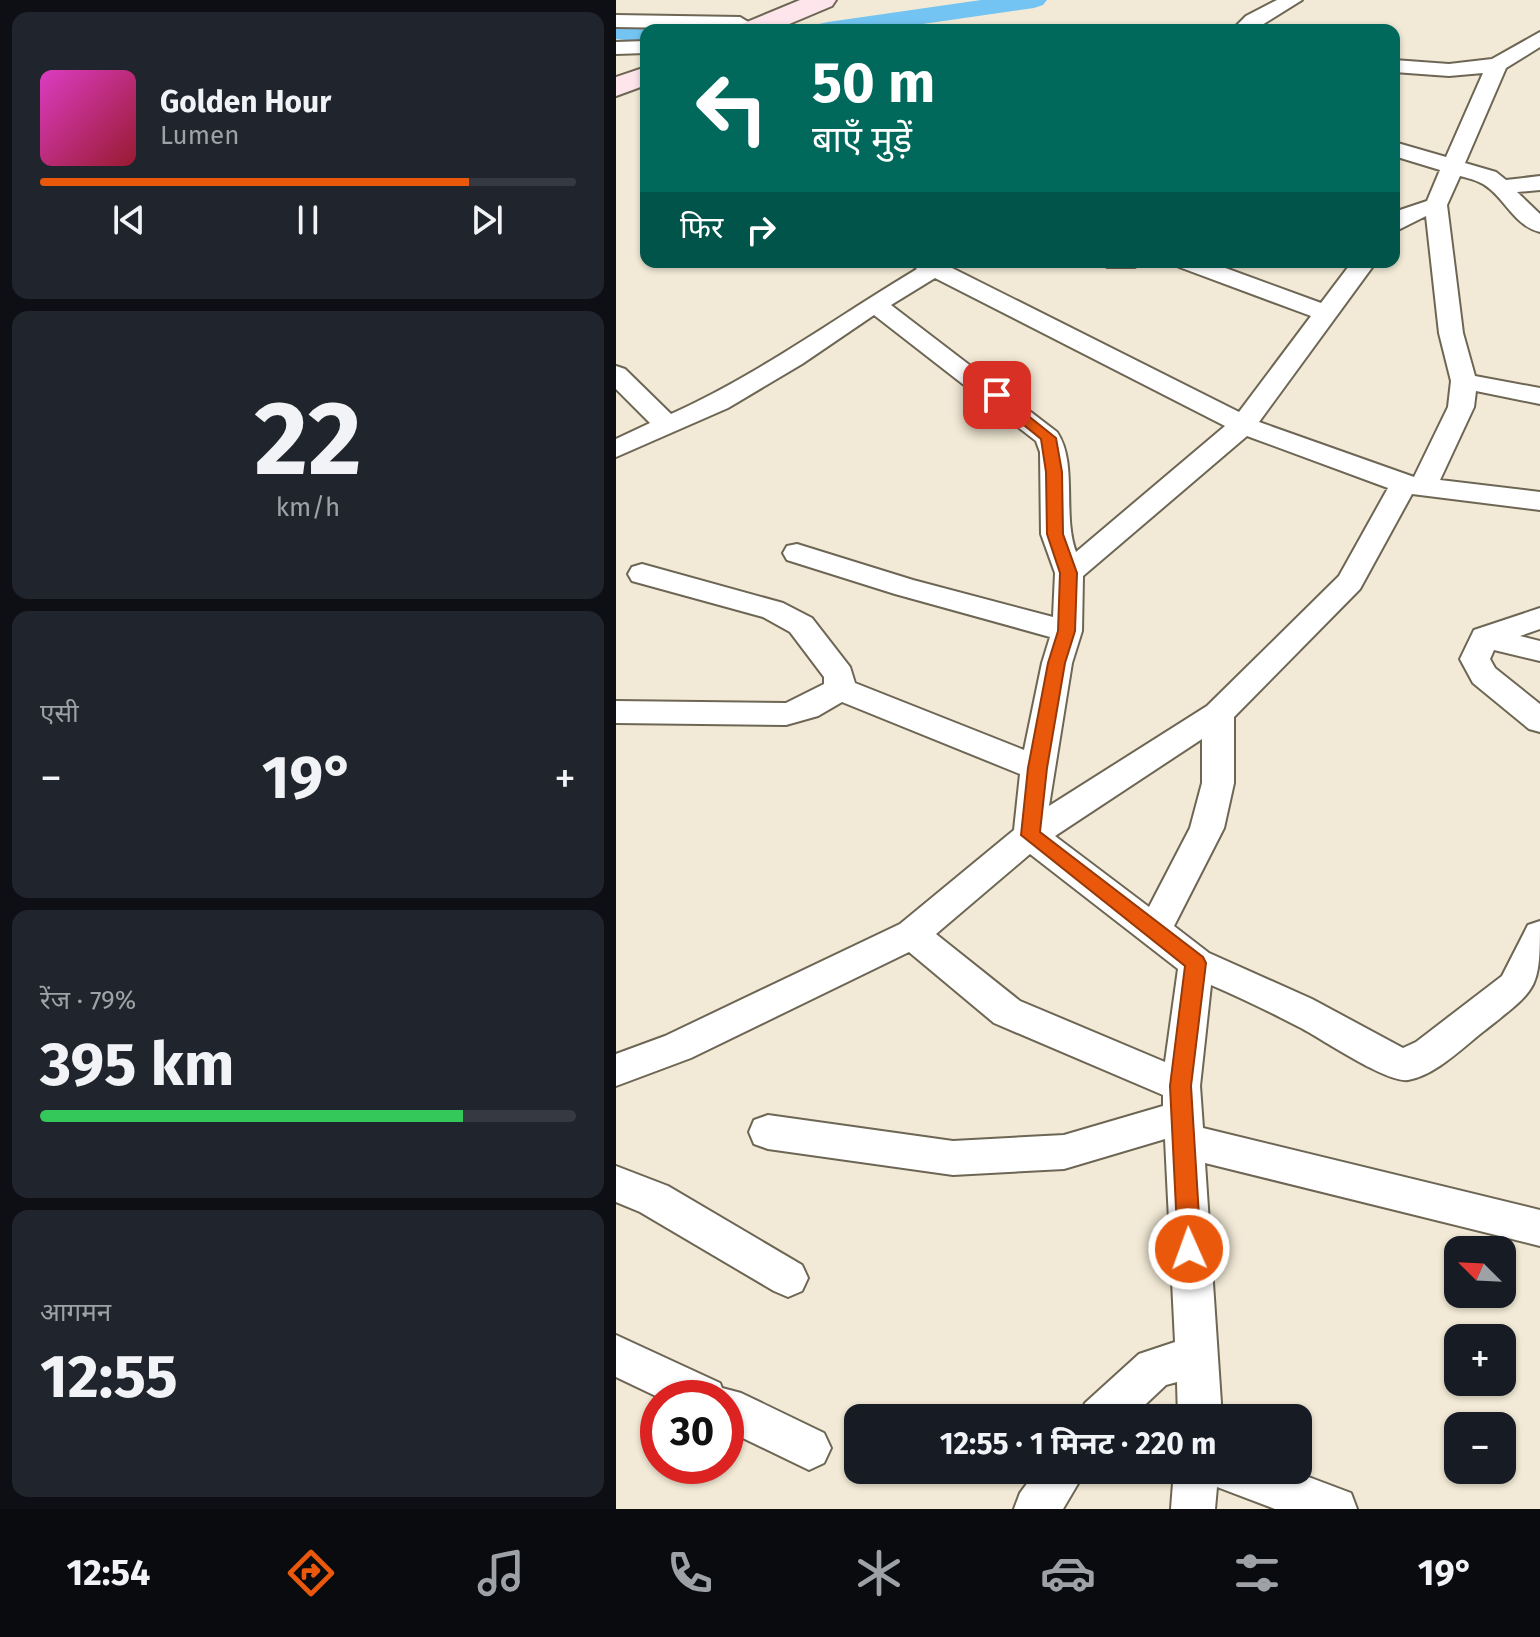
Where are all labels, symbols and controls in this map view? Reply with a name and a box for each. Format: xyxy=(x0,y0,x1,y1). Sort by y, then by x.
text: 50 m xyxy=(812,50,935,117)
icon: left xyxy=(680,56,784,160)
text: Golden Hour xyxy=(160,84,331,120)
text: बाएँ मुड़ें xyxy=(812,118,912,162)
text: Lumen xyxy=(160,120,239,151)
icon: previous xyxy=(107,198,151,242)
icon: pause xyxy=(286,198,330,242)
icon: next xyxy=(465,198,509,242)
icon: right xyxy=(739,208,783,252)
text: फिर xyxy=(680,210,723,246)
pin xyxy=(963,361,1031,429)
icon: arrive xyxy=(975,373,1019,417)
text: 22 xyxy=(254,377,362,502)
text: km/h xyxy=(276,492,340,523)
text: एसी xyxy=(40,698,79,729)
text: 19° xyxy=(262,742,354,814)
text: − xyxy=(40,752,62,805)
text: + xyxy=(554,752,576,805)
text: रेंज · 79% xyxy=(40,985,136,1016)
text: 395 km xyxy=(40,1029,234,1101)
position arrow xyxy=(1147,1207,1231,1291)
north arrow xyxy=(1444,1236,1516,1308)
map controls xyxy=(1444,1236,1516,1484)
text: आगमन xyxy=(40,1297,111,1328)
button: + xyxy=(1444,1324,1516,1396)
text: 12:55 xyxy=(40,1341,178,1413)
speed limit sign: 30 xyxy=(640,1380,744,1484)
button: − xyxy=(1444,1412,1516,1484)
text: 12:55 · 1 मिनट · 220 m xyxy=(940,1426,1216,1462)
icon: directions xyxy=(283,1545,339,1601)
icon: music xyxy=(473,1545,529,1601)
icon: phone xyxy=(662,1545,718,1601)
icon: climate xyxy=(851,1545,907,1601)
icon: car xyxy=(1040,1545,1096,1601)
icon: filters xyxy=(1229,1545,1285,1601)
text: 12:54 xyxy=(67,1551,150,1595)
text: 19° xyxy=(1418,1551,1473,1595)

